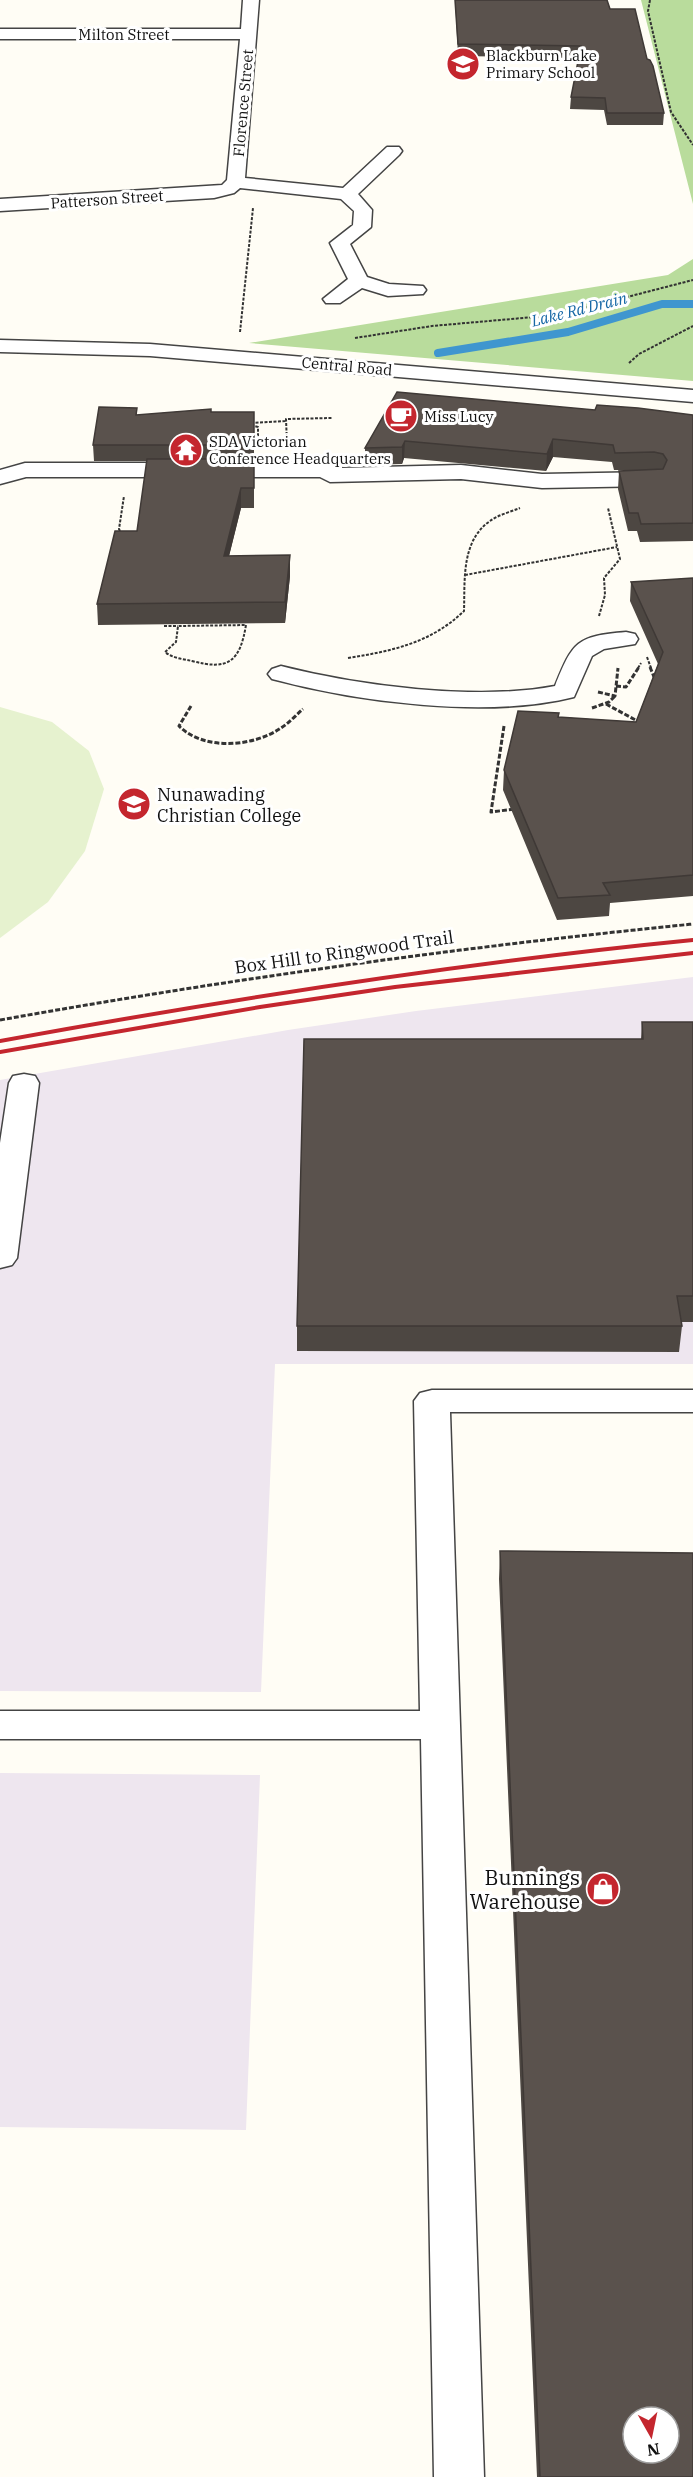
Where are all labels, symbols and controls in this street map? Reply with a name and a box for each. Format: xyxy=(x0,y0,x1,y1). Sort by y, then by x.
street label: Milton Street xyxy=(78,25,170,44)
school or university icon: Blackburn Lake Primary School xyxy=(445,46,481,82)
place label: Blackburn Lake Primary School xyxy=(486,46,597,82)
street label: Florence Street xyxy=(229,48,257,158)
street label: Patterson Street xyxy=(50,186,164,212)
water label: Lake Rd Drain xyxy=(528,287,629,331)
street label: Central Road xyxy=(301,353,393,379)
cafe icon: Miss Lucy xyxy=(383,398,419,434)
place label: Miss Lucy xyxy=(424,407,494,426)
temple icon: SDA Victorian Conference Headquarters xyxy=(168,432,204,468)
place label: SDA Victorian Conference Headquarters xyxy=(209,432,391,468)
place label: Nunawading Christian College xyxy=(157,783,301,827)
school or university icon: Nunawading Christian College xyxy=(116,786,152,822)
street label: Box Hill to Ringwood Trail xyxy=(233,925,455,979)
place label: Bunnings Warehouse xyxy=(469,1863,580,1915)
shop icon: Bunnings Warehouse xyxy=(585,1871,621,1907)
north arrow xyxy=(621,2405,681,2465)
text: N xyxy=(646,2439,661,2461)

